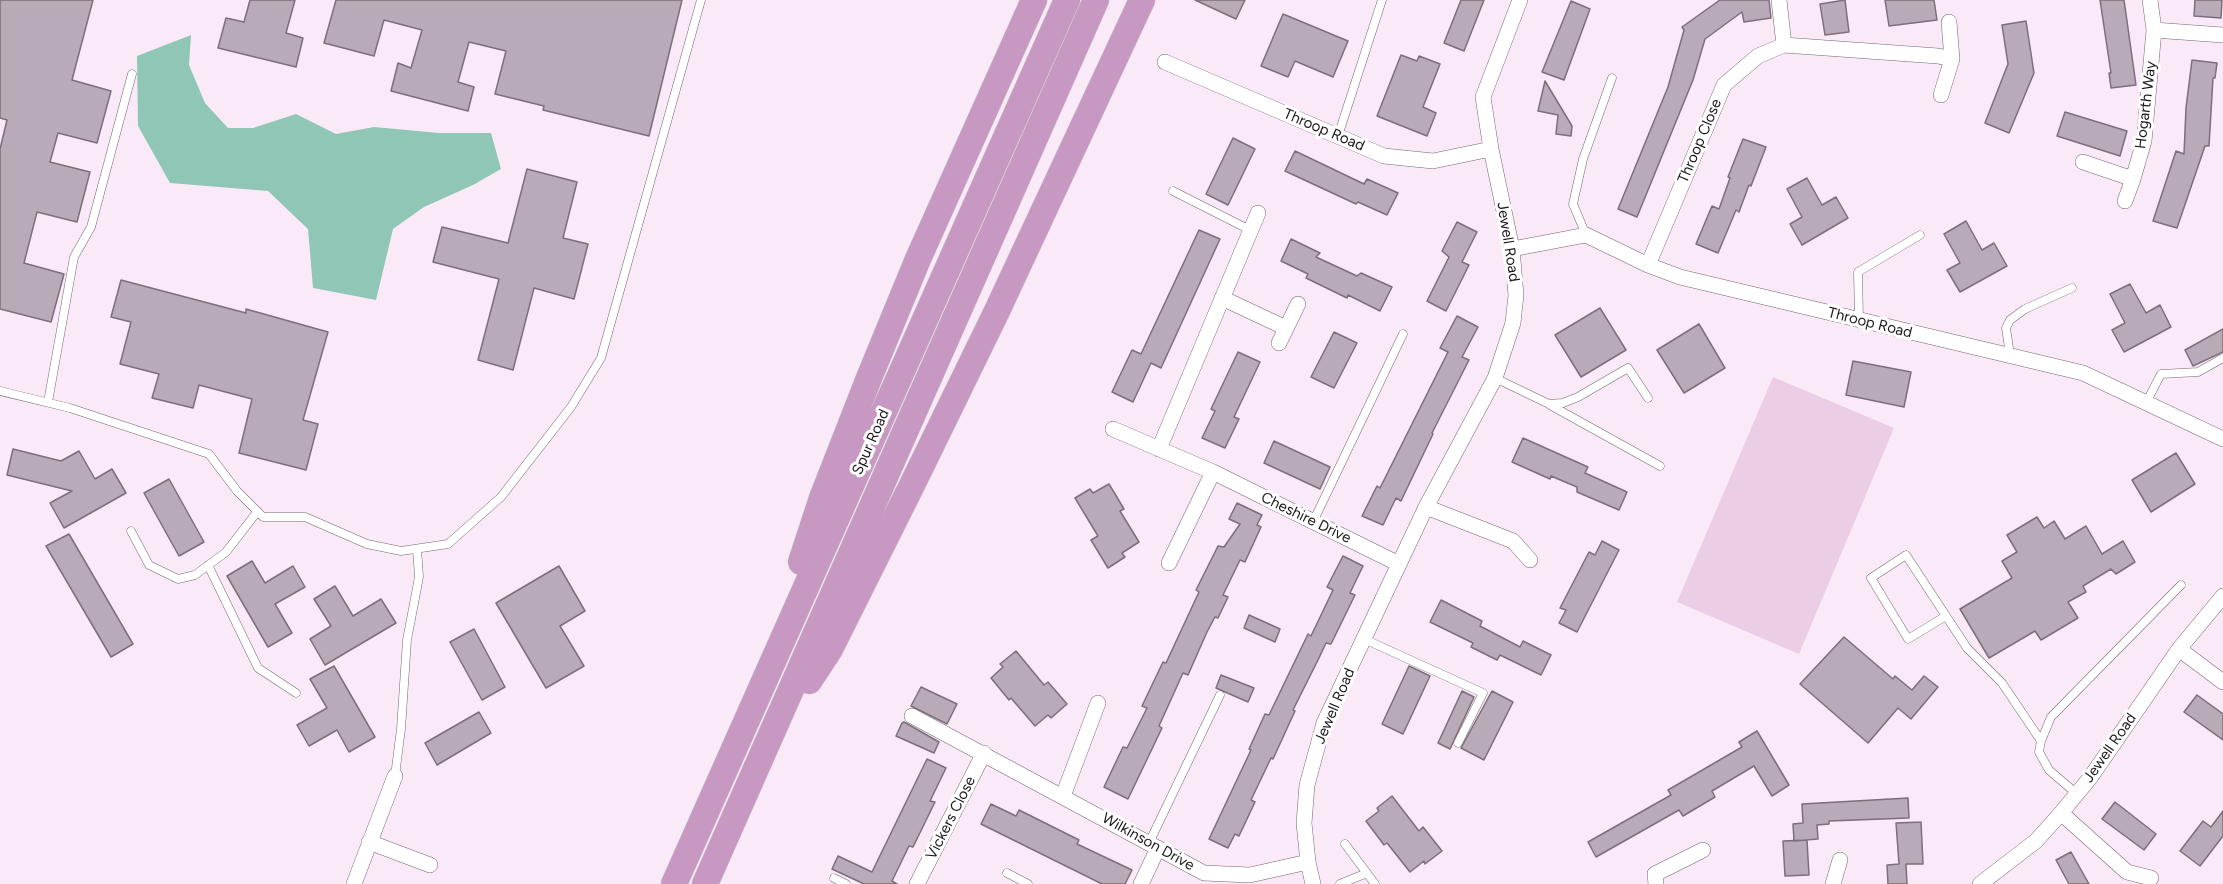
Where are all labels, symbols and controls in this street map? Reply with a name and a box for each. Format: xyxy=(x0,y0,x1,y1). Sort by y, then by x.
street label: Hogarth Way xyxy=(2132,60,2160,150)
street label: Throop Close xyxy=(1674,96,1726,186)
street label: Throop Road xyxy=(1281,105,1367,155)
street label: Jewell Road xyxy=(1493,201,1523,283)
street label: Throop Road xyxy=(1826,304,1914,342)
street label: Spur Road xyxy=(849,406,893,478)
street label: Cheshire Drive xyxy=(1258,488,1354,548)
street label: Jewell Road xyxy=(1311,666,1359,746)
street label: Jewell Road xyxy=(2080,710,2140,786)
street label: Vickers Close xyxy=(922,773,980,863)
street label: Wilkinson Drive xyxy=(1099,809,1197,875)

